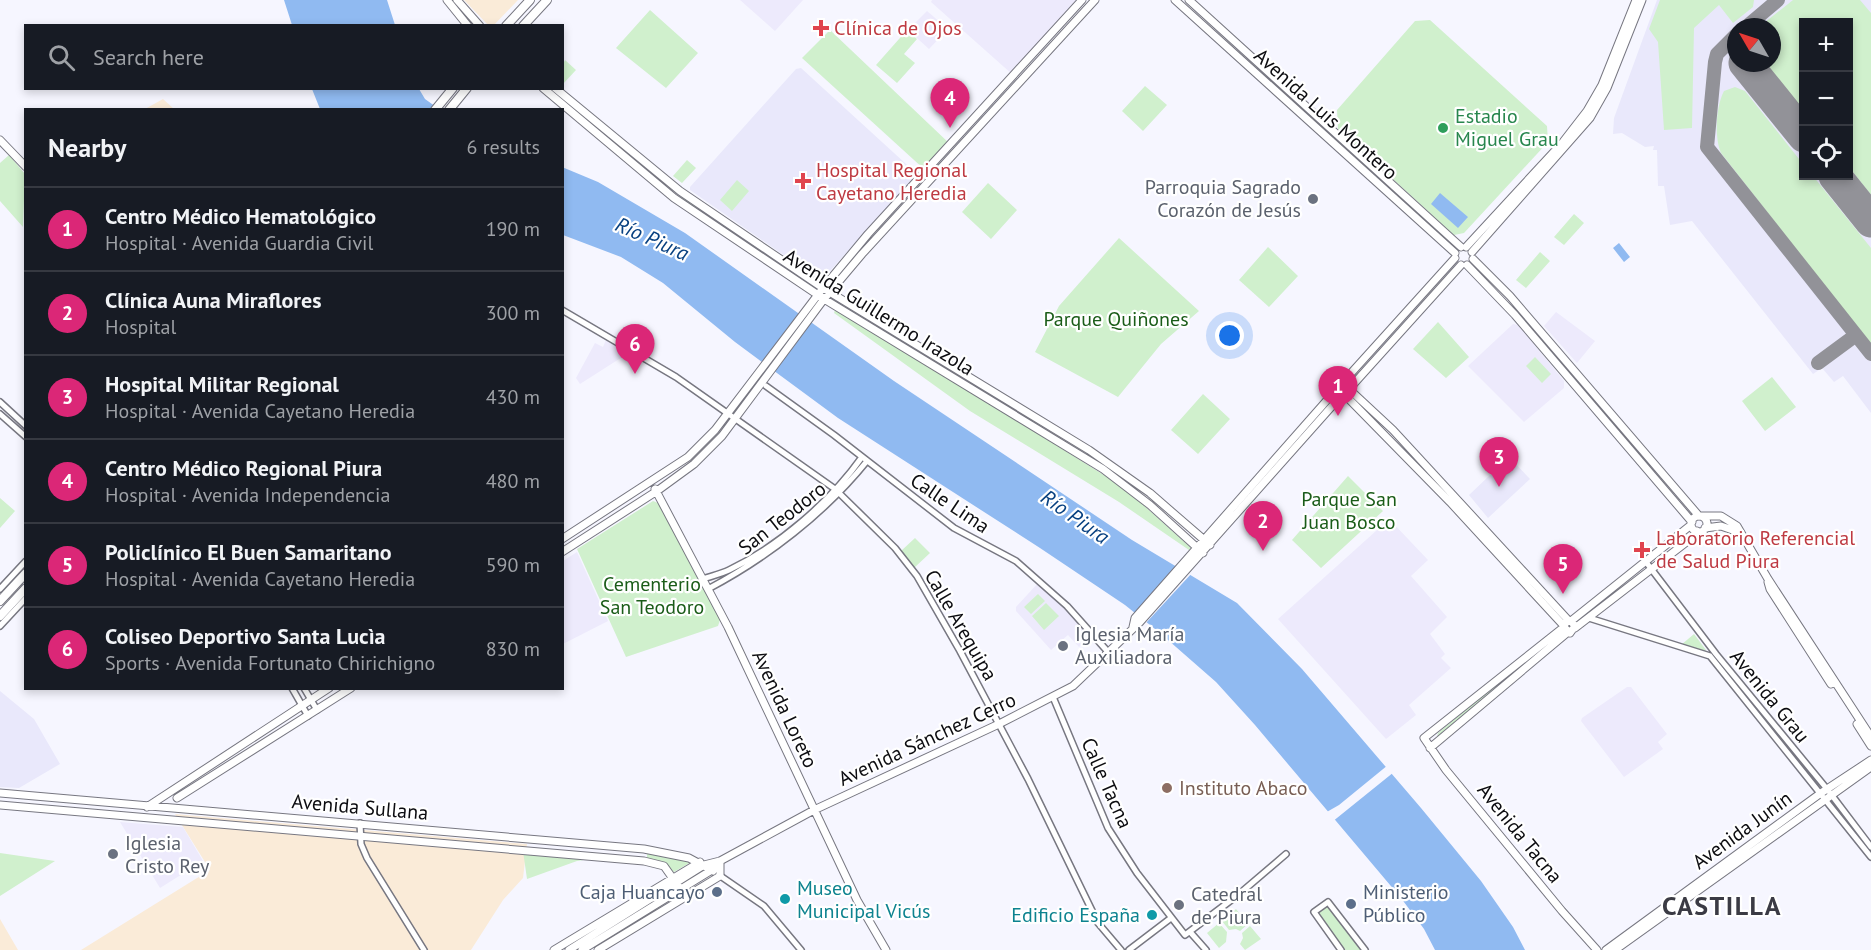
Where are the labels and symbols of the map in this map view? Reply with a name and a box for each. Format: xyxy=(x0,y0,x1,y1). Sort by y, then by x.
place label: Clínica de Ojos xyxy=(834,15,962,41)
north arrow xyxy=(1727,18,1781,72)
marker: Clínica de Ojos xyxy=(812,19,830,37)
street label: Avenida Luis Montero xyxy=(1249,43,1403,185)
pin: 4 xyxy=(930,78,970,128)
place label: Estadio Miguel Grau xyxy=(1455,103,1559,152)
marker: Estadio Miguel Grau xyxy=(1436,121,1450,135)
place label: Hospital Regional Cayetano Heredia xyxy=(816,157,967,206)
marker: Hospital Regional Cayetano Heredia xyxy=(794,172,812,190)
place label: Parroquia Sagrado Corazón de Jesús xyxy=(1145,174,1301,223)
marker: Parroquia Sagrado Corazón de Jesús xyxy=(1306,192,1320,206)
water label: Río Piura xyxy=(611,210,694,267)
street label: Avenida Guillermo Irazola xyxy=(779,243,979,381)
park label: Parque Quiñones xyxy=(1043,306,1189,332)
your location xyxy=(1215,321,1244,350)
pin: 6 xyxy=(616,324,654,374)
pin: 1 xyxy=(1318,366,1358,416)
pin: 3 xyxy=(1480,438,1518,487)
street label: Calle Lima xyxy=(905,467,995,539)
street label: San Teodoro xyxy=(733,476,831,560)
water label: Río Piura xyxy=(1036,483,1115,550)
park label: Parque San Juan Bosco xyxy=(1301,486,1397,535)
pin: 2 xyxy=(1244,502,1282,551)
place label: Laboratorio Referencial de Salud Piura xyxy=(1656,525,1855,574)
marker: Laboratorio Referencial de Salud Piura xyxy=(1633,541,1651,559)
pin: 5 xyxy=(1544,544,1582,594)
street label: Calle Arequipa xyxy=(919,565,1003,685)
park label: Cementerio San Teodoro xyxy=(600,571,704,620)
place label: Iglesia María Auxiliadora xyxy=(1075,621,1184,670)
marker: Iglesia María Auxiliadora xyxy=(1056,639,1070,653)
street label: Avenida Grau xyxy=(1724,644,1816,748)
street label: Avenida Loreto xyxy=(746,646,824,772)
street label: Avenida Sánchez Cerro xyxy=(834,686,1020,792)
street label: Calle Tacna xyxy=(1076,734,1138,832)
place label: Instituto Abaco xyxy=(1179,775,1308,801)
street label: Avenida Tacna xyxy=(1472,778,1568,888)
marker: Instituto Abaco xyxy=(1160,781,1174,795)
street label: Avenida Junín xyxy=(1687,785,1797,875)
street label: Avenida Sullana xyxy=(291,788,429,826)
place label: Iglesia Cristo Rey xyxy=(125,830,210,879)
marker: Iglesia Cristo Rey xyxy=(106,847,120,861)
place label: Museo Municipal Vicús xyxy=(797,875,931,924)
place label: Caja Huancayo xyxy=(580,879,705,905)
place label: Ministerio Público xyxy=(1363,879,1449,928)
place label: Catedral de Piura xyxy=(1191,881,1262,930)
marker: Caja Huancayo xyxy=(710,885,724,899)
district label: CASTILLA xyxy=(1662,889,1782,922)
marker: Museo Municipal Vicús xyxy=(778,892,792,906)
marker: Ministerio Público xyxy=(1344,897,1358,911)
marker: Catedral de Piura xyxy=(1172,898,1186,912)
place label: Edificio España xyxy=(1011,902,1140,928)
marker: Edificio España xyxy=(1145,908,1159,922)

